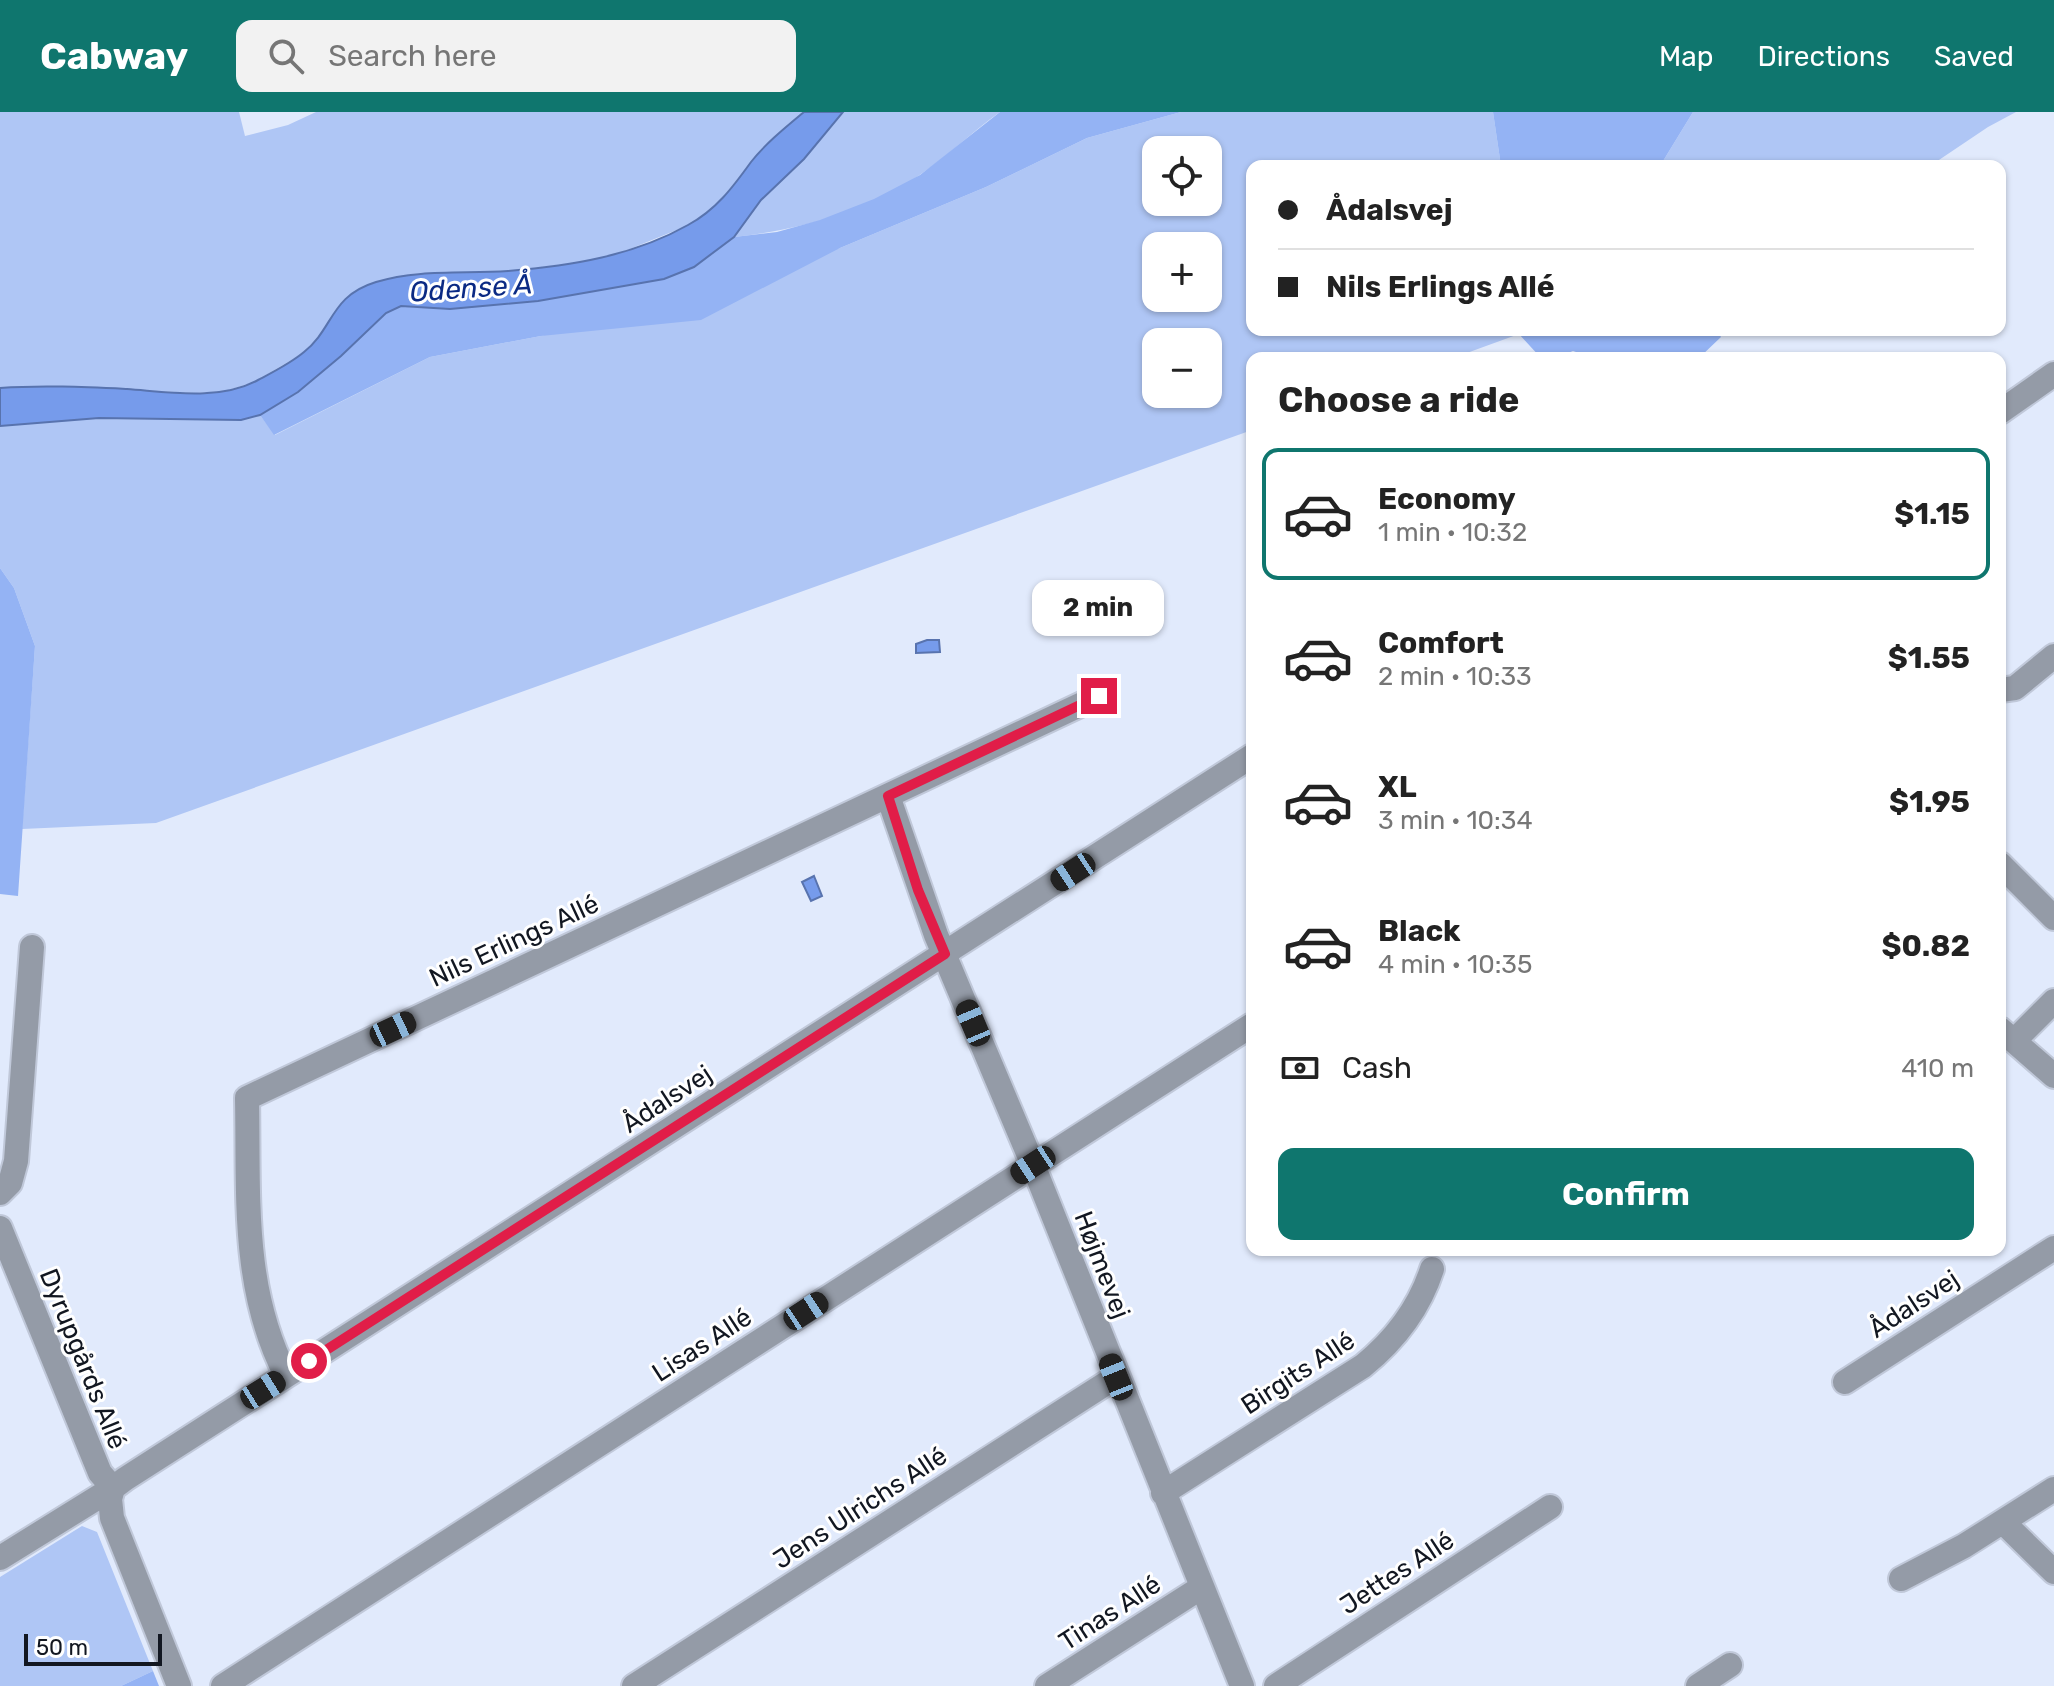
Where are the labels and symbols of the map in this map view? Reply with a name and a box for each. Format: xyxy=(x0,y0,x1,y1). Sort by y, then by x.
water label: Odense Å xyxy=(408,267,534,309)
callout: 2 min xyxy=(1033,580,1165,636)
route end xyxy=(1081,678,1117,714)
car xyxy=(1046,849,1100,895)
street label: Nils Erlings Allé xyxy=(424,888,604,994)
car xyxy=(953,996,993,1050)
car xyxy=(366,1008,420,1050)
street label: Ådalsvej xyxy=(616,1058,718,1140)
car xyxy=(1006,1142,1060,1188)
street label: Højmevej xyxy=(1067,1207,1137,1323)
street label: Ådalsvej xyxy=(1863,1263,1965,1345)
street label: Dyrupgårds Allé xyxy=(33,1264,133,1454)
car xyxy=(779,1288,833,1334)
street label: Lisas Allé xyxy=(647,1301,757,1389)
street label: Birgits Allé xyxy=(1236,1325,1360,1421)
route start xyxy=(291,1343,327,1379)
car xyxy=(1096,1350,1136,1404)
car xyxy=(236,1367,290,1413)
street label: Jens Ulrichs Allé xyxy=(767,1440,953,1576)
street label: Jettes Allé xyxy=(1334,1525,1460,1621)
street label: Tinas Allé xyxy=(1053,1569,1167,1657)
scale bar xyxy=(24,1630,162,1666)

